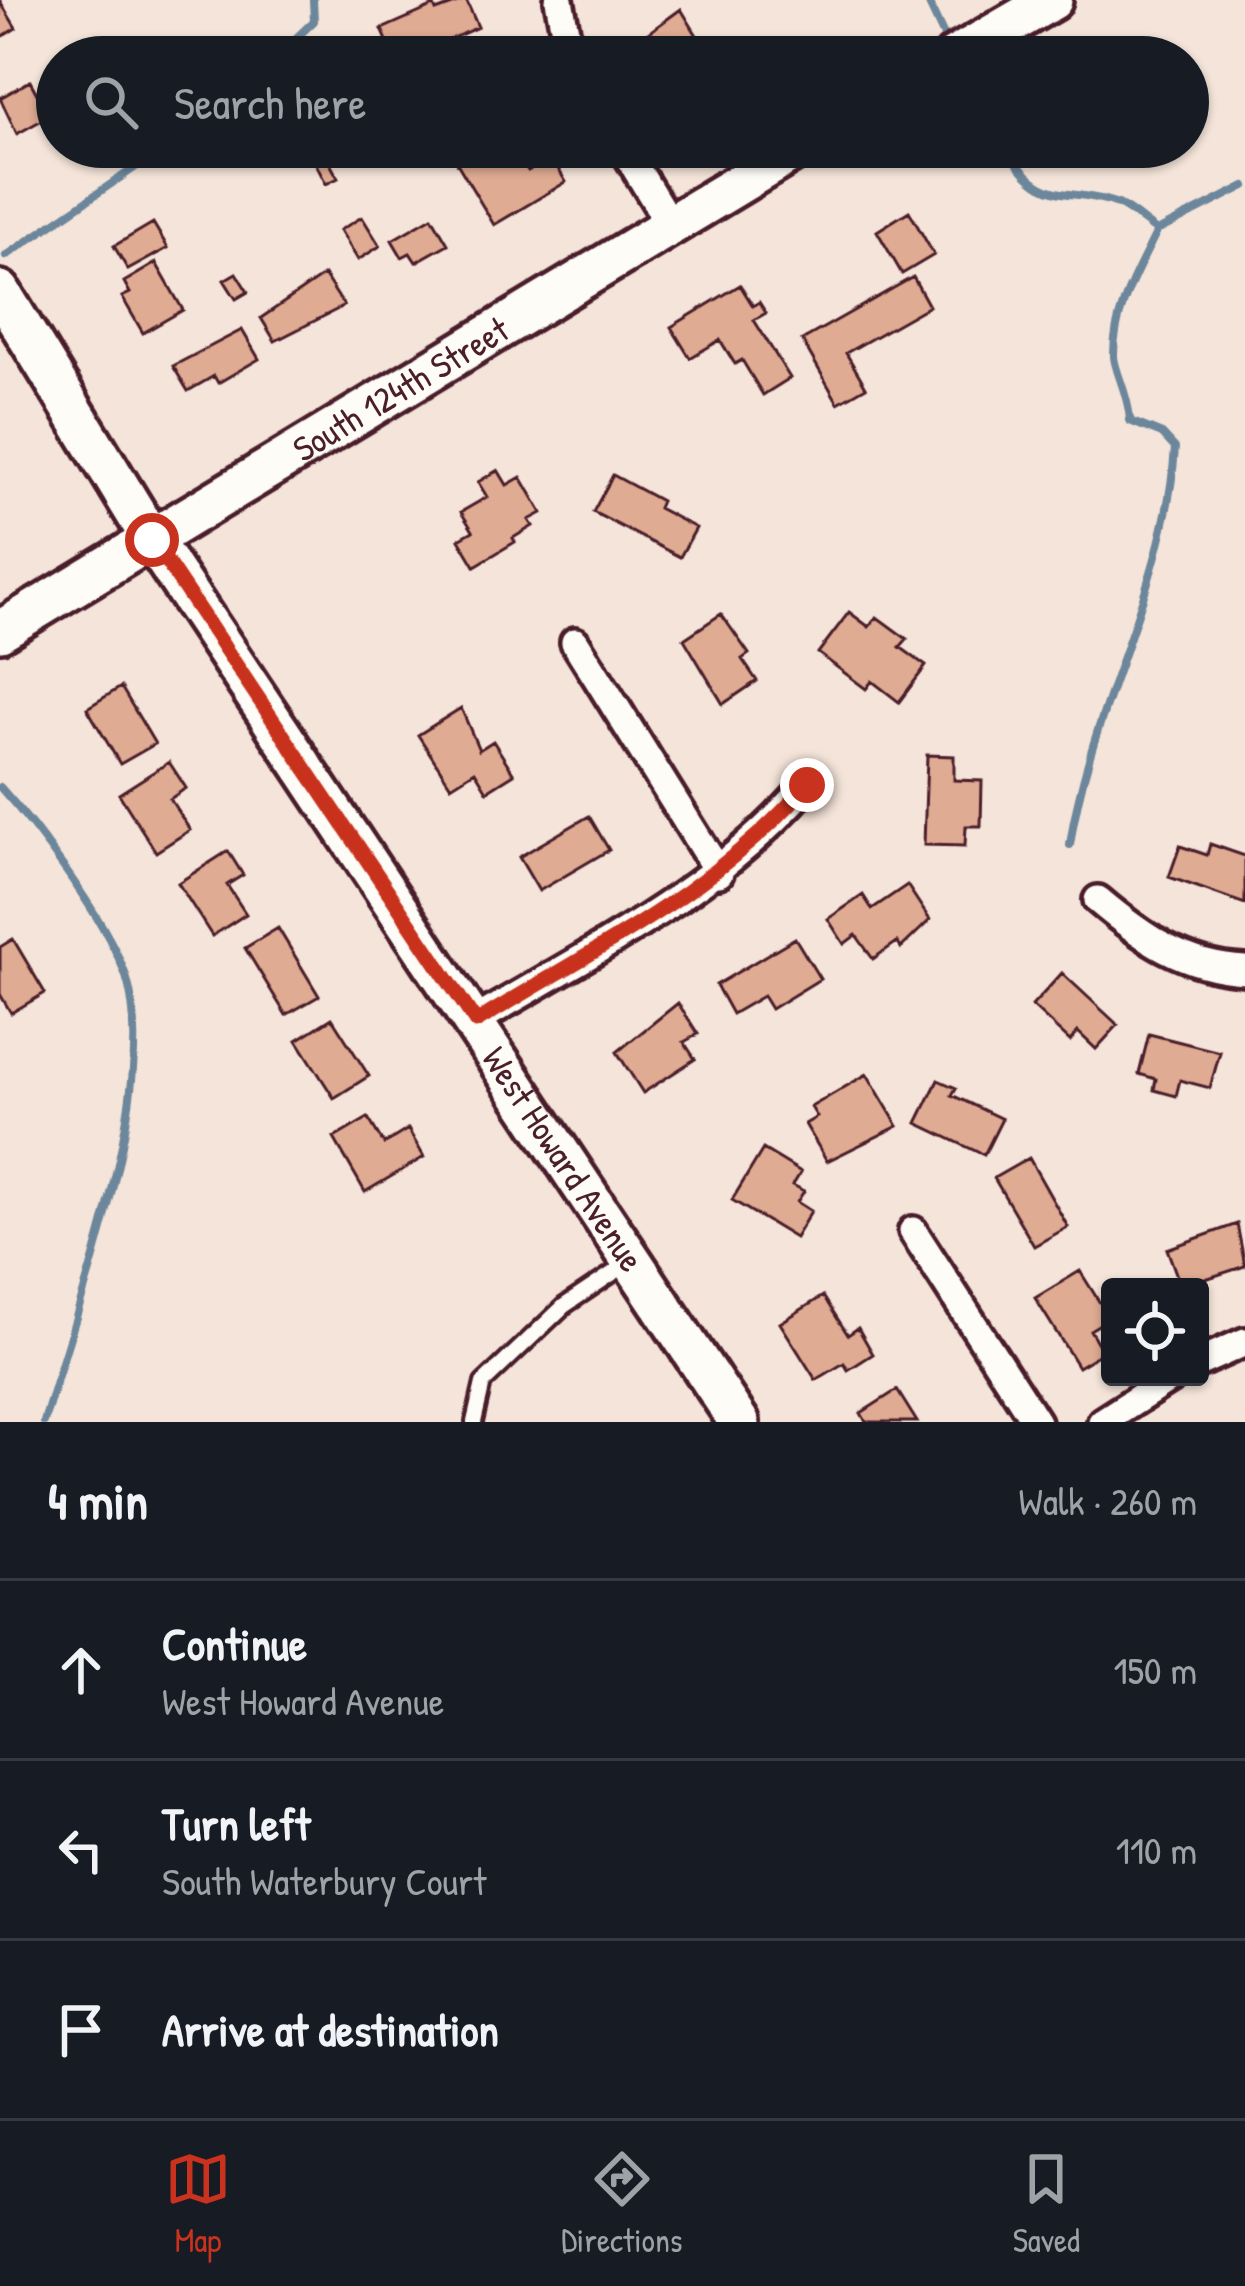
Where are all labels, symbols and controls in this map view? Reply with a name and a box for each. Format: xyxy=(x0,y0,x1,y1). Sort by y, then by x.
search box xyxy=(36,36,1209,168)
icon: search xyxy=(78,69,144,135)
text: Search here xyxy=(174,72,366,133)
street label: South 124th Street xyxy=(283,304,518,473)
route start xyxy=(125,513,179,567)
route end xyxy=(780,758,834,812)
street label: West Howard Avenue xyxy=(472,1036,657,1281)
map controls xyxy=(1101,1278,1209,1386)
button: locate xyxy=(1101,1278,1209,1386)
text: 4 min xyxy=(48,1466,148,1535)
text: Walk · 260 m xyxy=(1019,1474,1197,1527)
text: Continue xyxy=(162,1613,307,1674)
icon: ahead xyxy=(48,1637,114,1703)
text: 150 m xyxy=(1113,1643,1197,1696)
text: West Howard Avenue xyxy=(162,1674,444,1727)
text: Turn left xyxy=(162,1793,311,1854)
icon: left xyxy=(48,1817,114,1883)
text: 110 m xyxy=(1116,1823,1197,1876)
text: South Waterbury Court xyxy=(162,1854,487,1907)
icon: arrive xyxy=(48,1997,114,2063)
text: Arrive at destination xyxy=(162,1999,499,2060)
tab: Map xyxy=(165,2146,231,2262)
tab: Directions xyxy=(561,2146,683,2262)
tab: Saved xyxy=(1013,2146,1080,2262)

